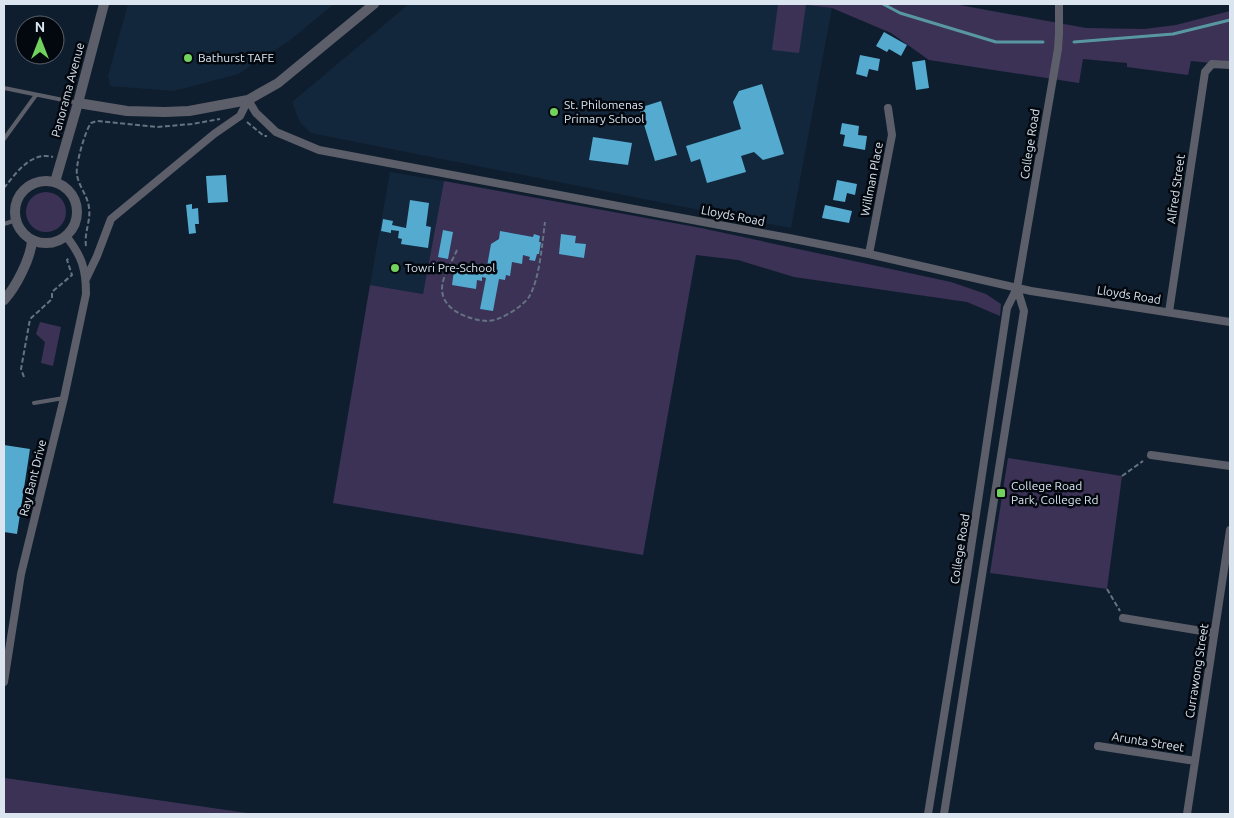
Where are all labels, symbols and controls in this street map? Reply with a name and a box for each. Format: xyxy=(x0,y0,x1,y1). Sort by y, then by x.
north arrow xyxy=(15,15,65,65)
text: N xyxy=(35,19,45,35)
street label: Panorama Avenue xyxy=(49,41,86,139)
place label: Bathurst TAFE xyxy=(198,51,275,64)
marker: Bathurst TAFE xyxy=(182,52,194,64)
place label: St. Philomenas Primary School xyxy=(564,98,644,125)
marker: St. Philomenas Primary School xyxy=(548,106,560,118)
street label: College Road xyxy=(1018,108,1041,180)
street label: Willman Place xyxy=(858,141,885,217)
street label: Alfred Street xyxy=(1164,153,1187,224)
street label: Lloyds Road xyxy=(700,203,766,228)
place label: Towri Pre-School xyxy=(405,261,495,274)
marker: Towri Pre-School xyxy=(389,262,401,274)
street label: Lloyds Road xyxy=(1096,283,1162,306)
street label: Ray Bant Drive xyxy=(17,438,48,518)
place label: College Road Park, College Rd xyxy=(1011,479,1099,506)
marker: College Road Park, College Rd xyxy=(995,487,1007,499)
street label: College Road xyxy=(948,513,971,585)
street label: Currawong Street xyxy=(1183,622,1210,719)
street label: Arunta Street xyxy=(1111,729,1186,754)

